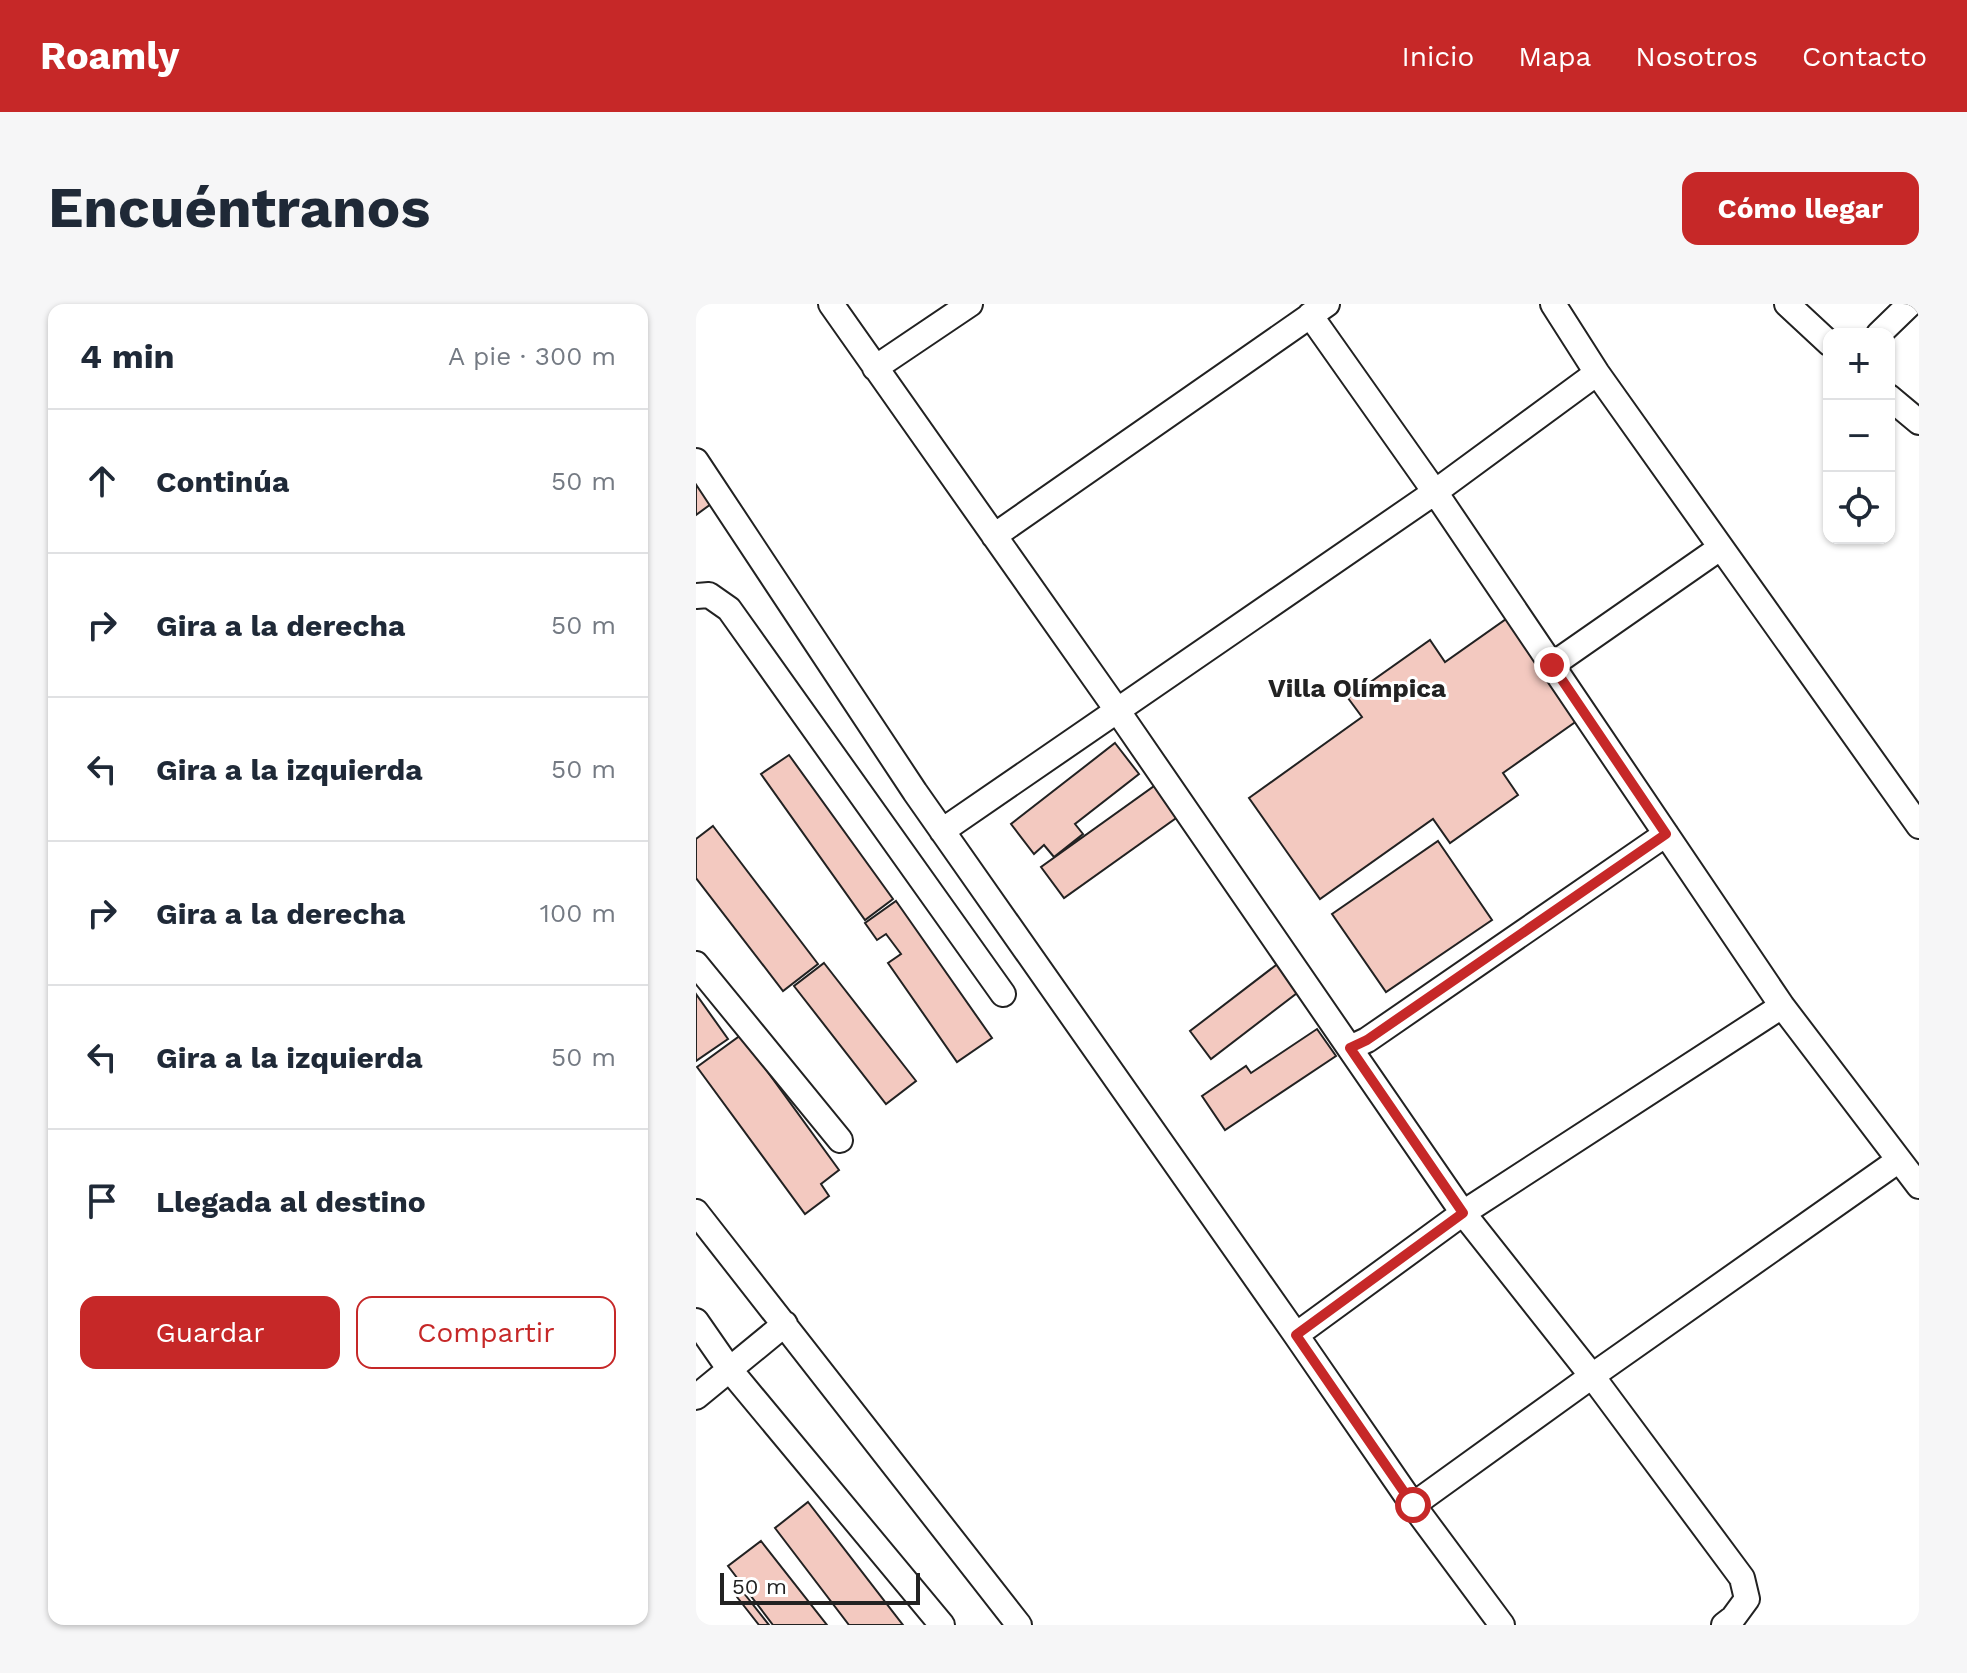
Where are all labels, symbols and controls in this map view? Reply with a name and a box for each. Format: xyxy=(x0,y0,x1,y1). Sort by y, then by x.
text: Roamly xyxy=(40,34,179,78)
text: Inicio xyxy=(1402,40,1474,73)
text: Mapa xyxy=(1518,40,1591,73)
text: Nosotros xyxy=(1635,40,1758,73)
text: Contacto xyxy=(1802,40,1927,73)
button: Cómo llegar xyxy=(1682,172,1919,245)
text: Encuéntranos xyxy=(48,175,430,241)
map controls xyxy=(1823,328,1895,544)
button: + xyxy=(1823,328,1895,400)
text: 4 min xyxy=(80,336,175,376)
text: A pie · 300 m xyxy=(448,341,616,371)
button: − xyxy=(1823,400,1895,472)
icon: ahead xyxy=(80,459,124,503)
text: Continúa xyxy=(156,464,289,499)
text: 50 m xyxy=(551,466,616,496)
button: locate xyxy=(1823,472,1895,544)
icon: right xyxy=(80,603,124,647)
text: Gira a la derecha xyxy=(156,608,405,643)
text: 50 m xyxy=(551,610,616,640)
route end xyxy=(1534,647,1570,683)
district label: Villa Olímpica xyxy=(1268,673,1446,703)
icon: left xyxy=(80,747,124,791)
text: Gira a la izquierda xyxy=(156,752,423,787)
text: 50 m xyxy=(551,754,616,784)
icon: right xyxy=(80,891,124,935)
text: Gira a la derecha xyxy=(156,896,405,931)
text: 100 m xyxy=(540,898,616,928)
icon: left xyxy=(80,1035,124,1079)
text: Gira a la izquierda xyxy=(156,1040,423,1075)
text: 50 m xyxy=(551,1042,616,1072)
icon: arrive xyxy=(80,1179,124,1223)
text: Llegada al destino xyxy=(156,1184,426,1219)
button: Guardar xyxy=(80,1296,340,1369)
button: Compartir xyxy=(356,1296,616,1369)
route start xyxy=(1395,1487,1431,1523)
scale bar xyxy=(720,1569,920,1605)
text: 50 m xyxy=(732,1574,787,1599)

